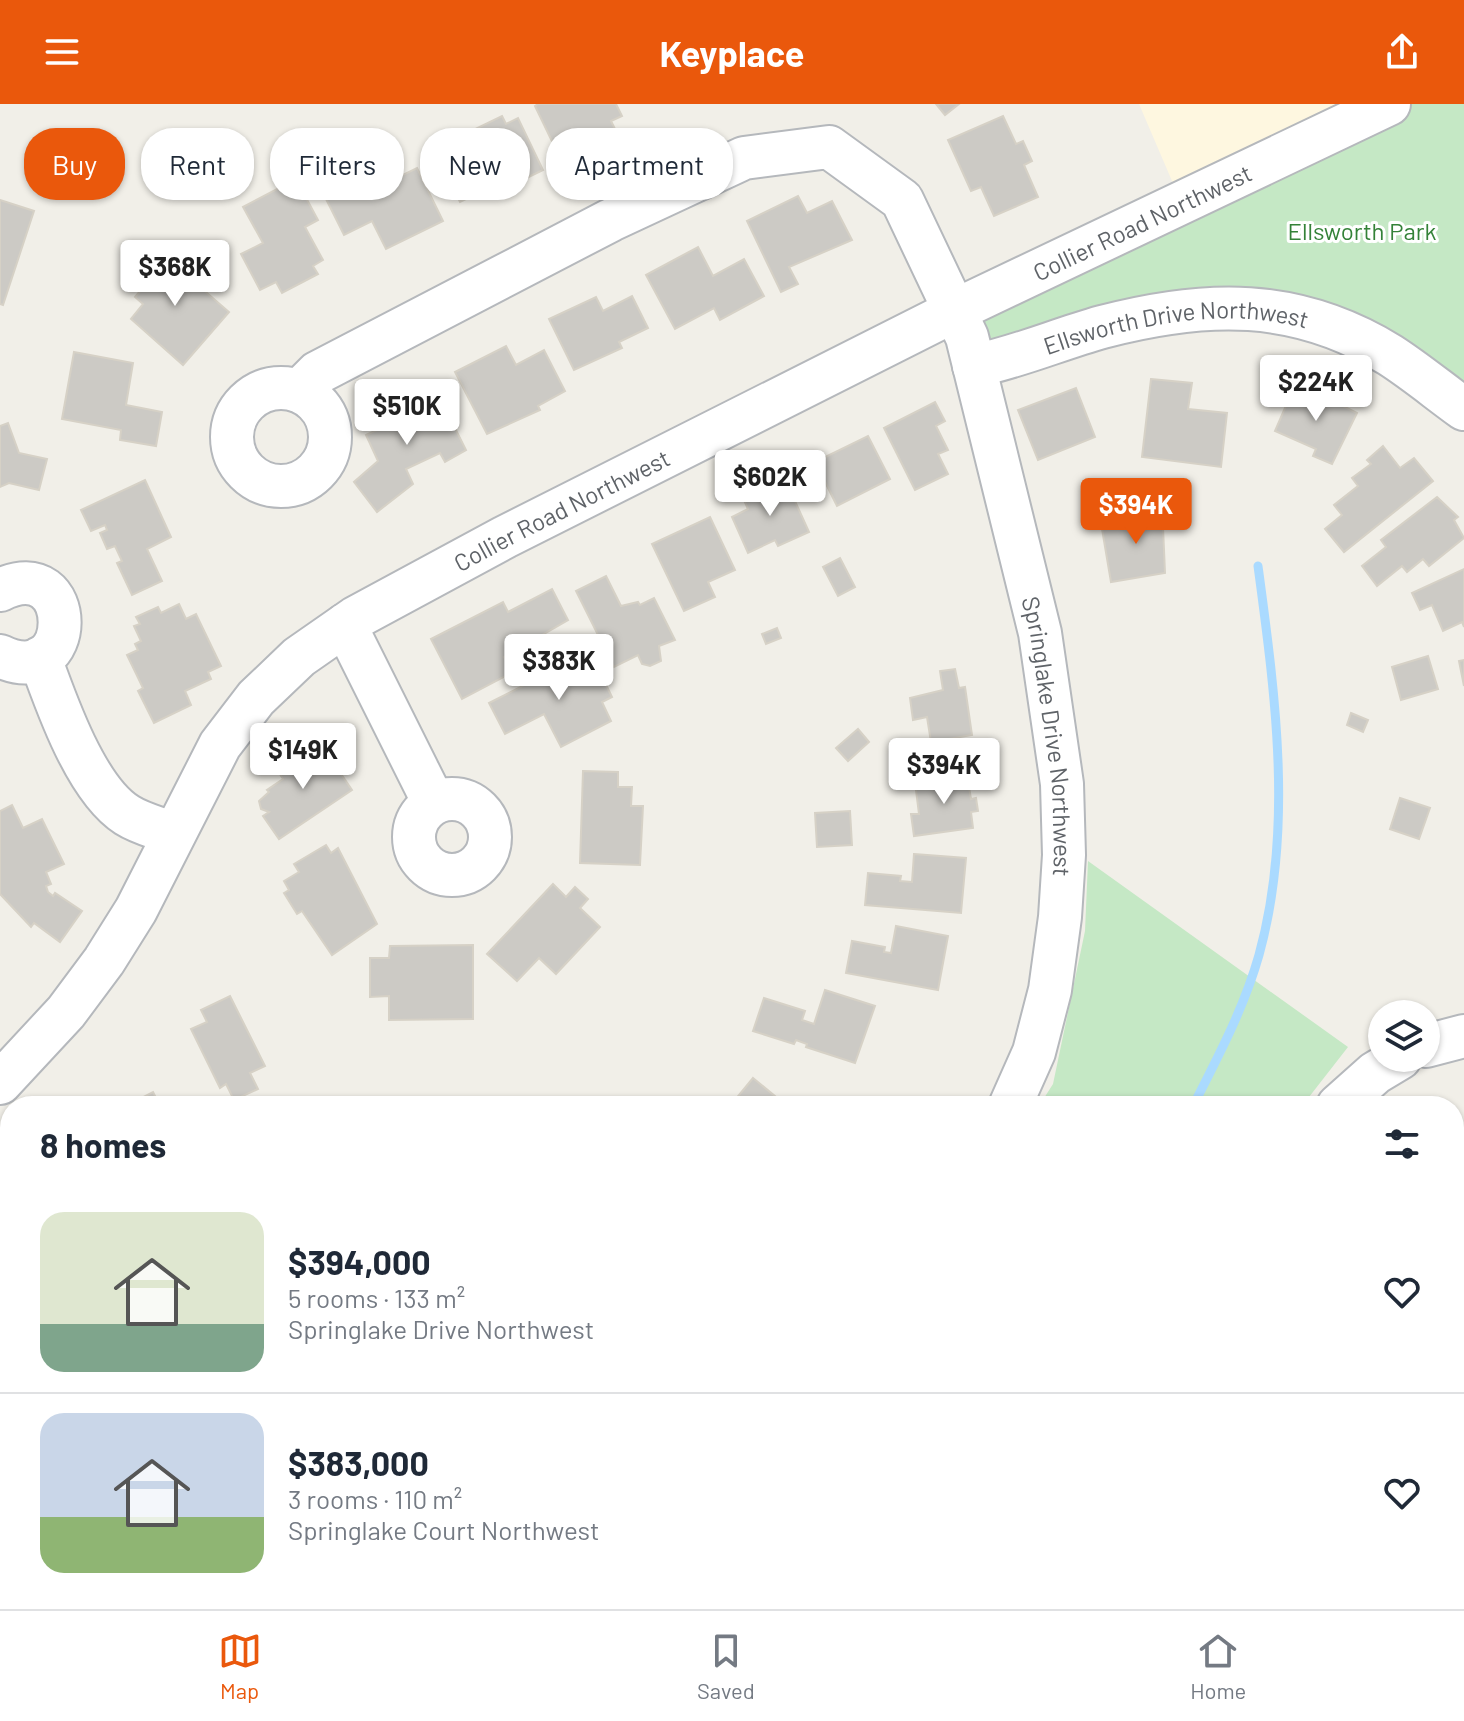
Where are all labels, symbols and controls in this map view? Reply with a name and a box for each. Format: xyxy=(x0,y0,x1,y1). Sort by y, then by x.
icon: menu xyxy=(40,30,84,74)
icon: share xyxy=(1380,30,1424,74)
text: Keyplace xyxy=(659,31,805,74)
chip: Buy xyxy=(24,128,125,200)
chip: Rent xyxy=(141,128,254,200)
chip: Filters xyxy=(270,128,404,200)
chip: New xyxy=(420,128,530,200)
chip: Apartment xyxy=(546,128,733,200)
street label: Collier Road Northwest xyxy=(1028,157,1256,286)
park label: Ellsworth Park xyxy=(1287,216,1437,245)
pin: $368K xyxy=(119,240,231,308)
text: $368K xyxy=(138,250,212,281)
street label: Ellsworth Drive Northwest xyxy=(1039,294,1312,359)
pin: $224K xyxy=(1260,355,1372,423)
text: $224K xyxy=(1278,365,1354,396)
pin: $510K xyxy=(351,379,463,447)
text: $510K xyxy=(373,389,441,420)
street label: Collier Road Northwest xyxy=(448,442,674,577)
pin: $602K xyxy=(714,450,826,518)
text: $602K xyxy=(733,460,807,491)
pin: $394K xyxy=(1080,478,1192,546)
text: $394K xyxy=(1099,488,1173,519)
street label: Springlake Drive Northwest xyxy=(1017,593,1079,878)
pin: $383K xyxy=(503,634,615,702)
text: $383K xyxy=(522,644,596,675)
pin: $149K xyxy=(247,723,359,791)
text: $149K xyxy=(268,733,338,764)
pin: $394K xyxy=(888,738,1000,806)
text: $394K xyxy=(907,748,981,779)
map controls xyxy=(1368,1000,1440,1072)
button: layers xyxy=(1368,1000,1440,1072)
icon: filters xyxy=(1380,1122,1424,1166)
text: 8 homes xyxy=(40,1124,166,1165)
text: $394,000 xyxy=(288,1241,431,1282)
icon: home xyxy=(104,1244,200,1340)
icon: heart xyxy=(1380,1270,1424,1314)
text: 5 rooms · 133 m² xyxy=(288,1282,465,1313)
text: Springlake Drive Northwest xyxy=(288,1313,594,1344)
text: $383,000 xyxy=(288,1442,429,1483)
icon: home xyxy=(104,1445,200,1541)
icon: heart xyxy=(1380,1471,1424,1515)
text: 3 rooms · 110 m² xyxy=(288,1483,462,1514)
text: Springlake Court Northwest xyxy=(288,1514,599,1545)
tab: Map xyxy=(218,1629,262,1703)
tab: Saved xyxy=(697,1629,755,1703)
tab: Home xyxy=(1190,1629,1246,1703)

